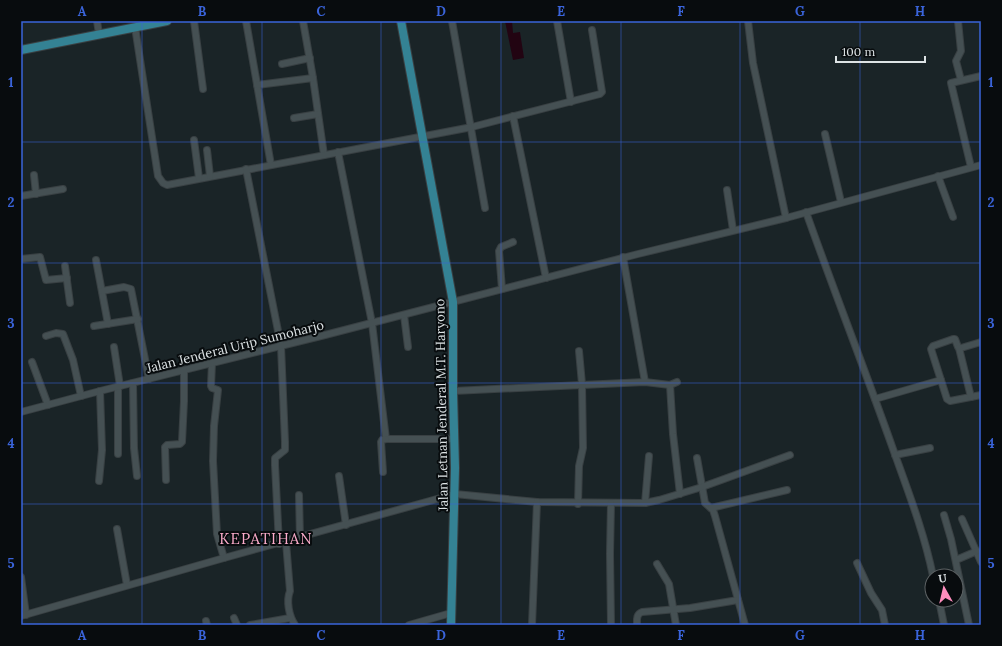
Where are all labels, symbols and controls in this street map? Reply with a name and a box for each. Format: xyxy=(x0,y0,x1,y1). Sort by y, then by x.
text: A xyxy=(78,3,87,20)
text: B xyxy=(198,3,207,20)
text: C xyxy=(317,3,326,20)
text: D xyxy=(436,3,446,20)
text: E xyxy=(557,3,565,20)
text: F xyxy=(677,3,685,20)
text: G xyxy=(795,3,805,20)
text: H xyxy=(915,3,925,20)
scale bar xyxy=(836,38,925,64)
text: 100 m xyxy=(842,44,875,59)
text: 1 xyxy=(8,74,14,91)
text: 1 xyxy=(988,74,994,91)
text: 2 xyxy=(8,194,15,211)
text: 2 xyxy=(988,194,995,211)
street label: Jalan Letnan Jenderal M.T. Haryono xyxy=(431,298,452,512)
text: 3 xyxy=(7,315,15,332)
text: 3 xyxy=(987,315,995,332)
street label: Jalan Jenderal Urip Sumoharjo xyxy=(144,316,326,377)
text: 4 xyxy=(7,435,15,452)
text: 4 xyxy=(987,435,995,452)
district label: KEPATIHAN xyxy=(219,529,313,548)
text: 5 xyxy=(7,555,15,572)
text: 5 xyxy=(987,555,995,572)
north arrow xyxy=(924,568,964,608)
text: U xyxy=(937,570,948,586)
text: A xyxy=(78,627,87,644)
text: B xyxy=(198,627,207,644)
text: C xyxy=(317,627,326,644)
text: D xyxy=(436,627,446,644)
text: E xyxy=(557,627,565,644)
text: F xyxy=(677,627,685,644)
text: G xyxy=(795,627,805,644)
text: H xyxy=(915,627,925,644)

